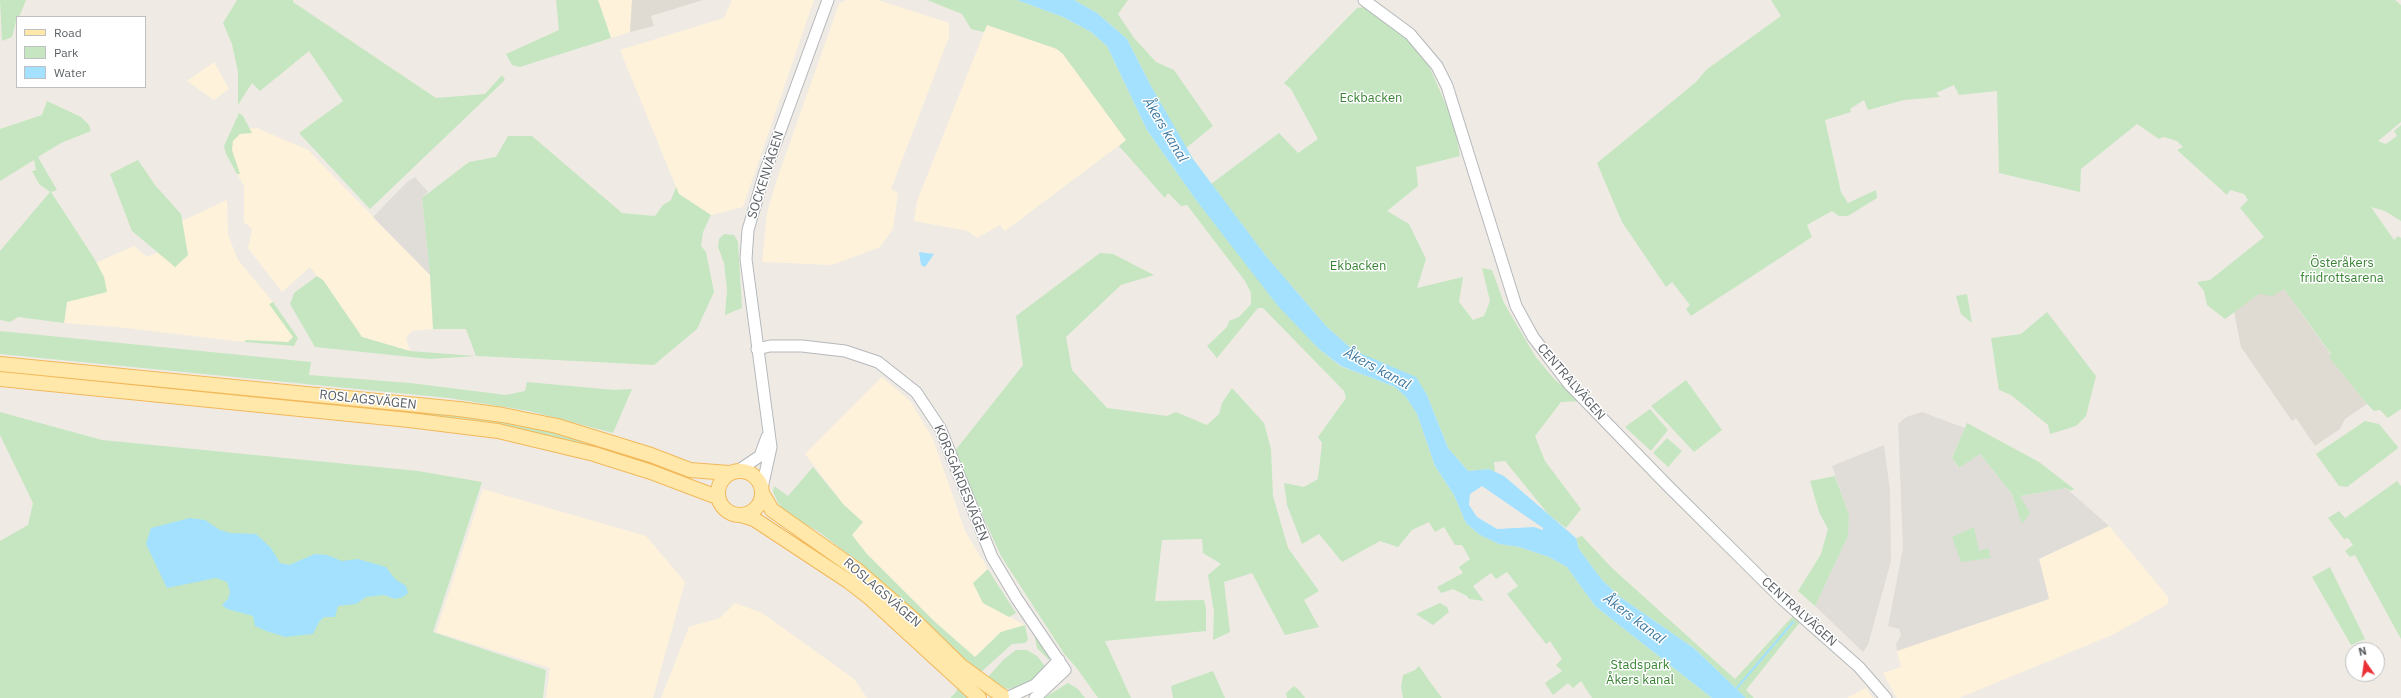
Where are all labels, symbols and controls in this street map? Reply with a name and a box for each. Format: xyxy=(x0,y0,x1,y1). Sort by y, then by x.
legend xyxy=(16,16,146,88)
text: Road xyxy=(54,25,82,40)
text: Park xyxy=(54,45,78,60)
text: Water xyxy=(54,65,86,80)
park label: Eckbacken xyxy=(1339,90,1403,106)
water label: Åkers kanal xyxy=(1139,94,1191,166)
street label: SOCKENVÄGEN xyxy=(744,129,788,221)
park label: Österåkers friidrottsarena xyxy=(2300,255,2384,286)
park label: Ekbacken xyxy=(1330,258,1386,274)
street label: CENTRALVÄGEN xyxy=(1534,341,1608,423)
water label: Åkers kanal xyxy=(1341,345,1413,393)
street label: ROSLAGSVÄGEN xyxy=(319,387,417,413)
street label: KORSGÄRDESVÄGEN xyxy=(931,423,991,543)
street label: ROSLAGSVÄGEN xyxy=(840,555,924,631)
street label: CENTRALVÄGEN xyxy=(1758,574,1840,650)
water label: Åkers kanal xyxy=(1600,590,1668,648)
north arrow xyxy=(2345,642,2385,682)
text: N xyxy=(2357,644,2368,659)
park label: Stadspark Åkers kanal xyxy=(1606,657,1674,688)

